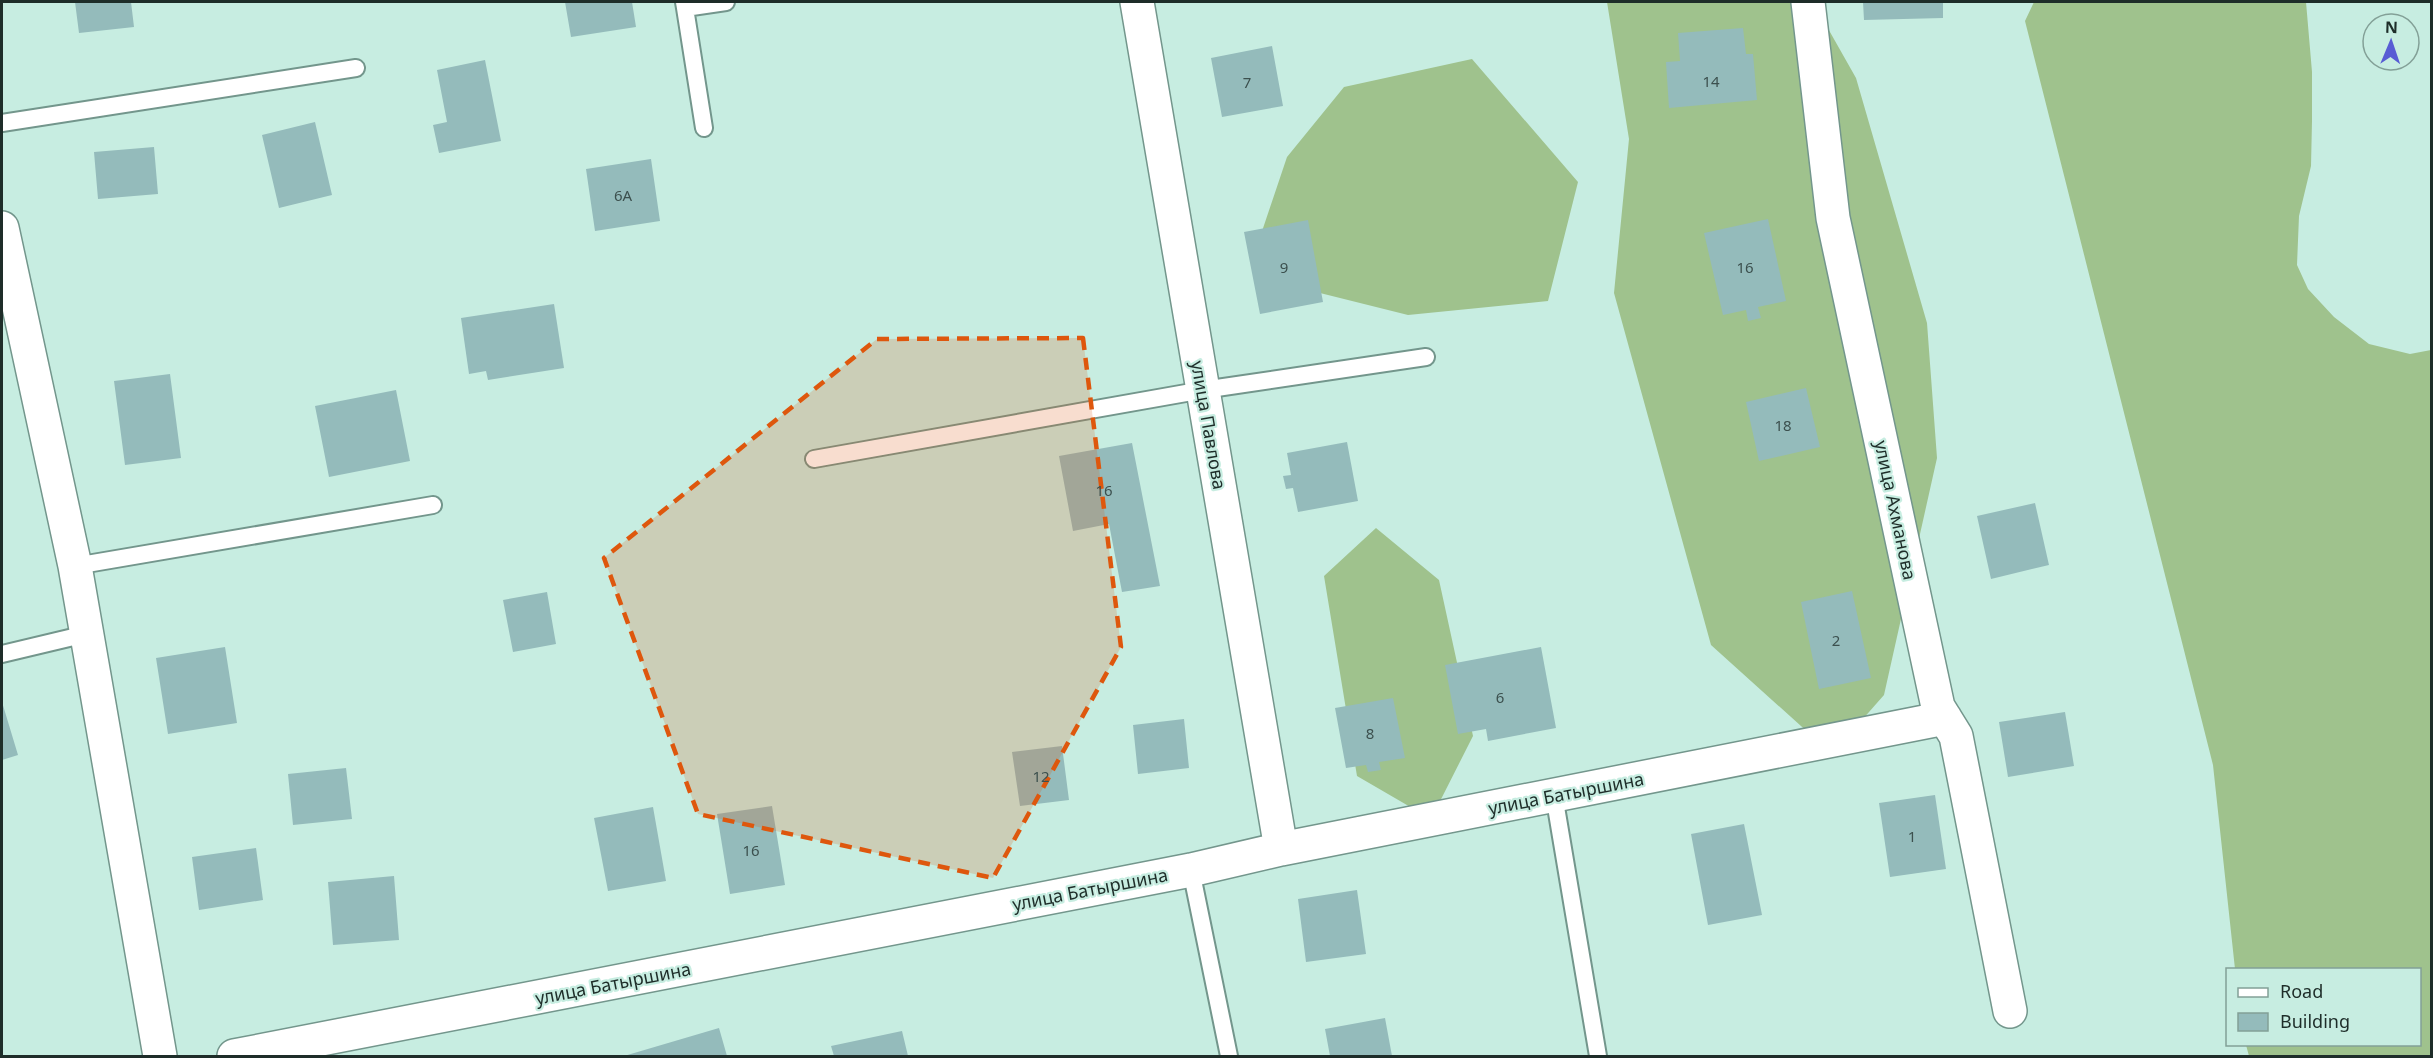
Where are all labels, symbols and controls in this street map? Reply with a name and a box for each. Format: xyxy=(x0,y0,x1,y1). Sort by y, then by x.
north arrow xyxy=(2361,12,2421,72)
text: N xyxy=(2385,16,2398,38)
house number: 14 xyxy=(1702,71,1720,91)
house number: 7 xyxy=(1243,72,1251,92)
house number: 6А xyxy=(614,185,633,205)
house number: 9 xyxy=(1280,257,1288,277)
house number: 16 xyxy=(1736,257,1754,277)
street label: улица Павлова xyxy=(1186,359,1232,491)
house number: 18 xyxy=(1774,415,1792,435)
street label: улица Ахманова xyxy=(1869,438,1923,582)
house number: 16 xyxy=(1095,480,1113,500)
house number: 2 xyxy=(1832,630,1840,650)
house number: 6 xyxy=(1496,687,1504,707)
house number: 8 xyxy=(1366,723,1374,743)
house number: 12 xyxy=(1032,766,1050,786)
street label: улица Батыршина xyxy=(1486,766,1646,820)
house number: 1 xyxy=(1908,826,1916,846)
house number: 16 xyxy=(742,840,760,860)
street label: улица Батыршина xyxy=(1010,862,1170,916)
street label: улица Батыршина xyxy=(533,956,693,1010)
legend xyxy=(2226,968,2421,1046)
text: Road xyxy=(2280,979,2323,1003)
text: Building xyxy=(2280,1009,2350,1033)

